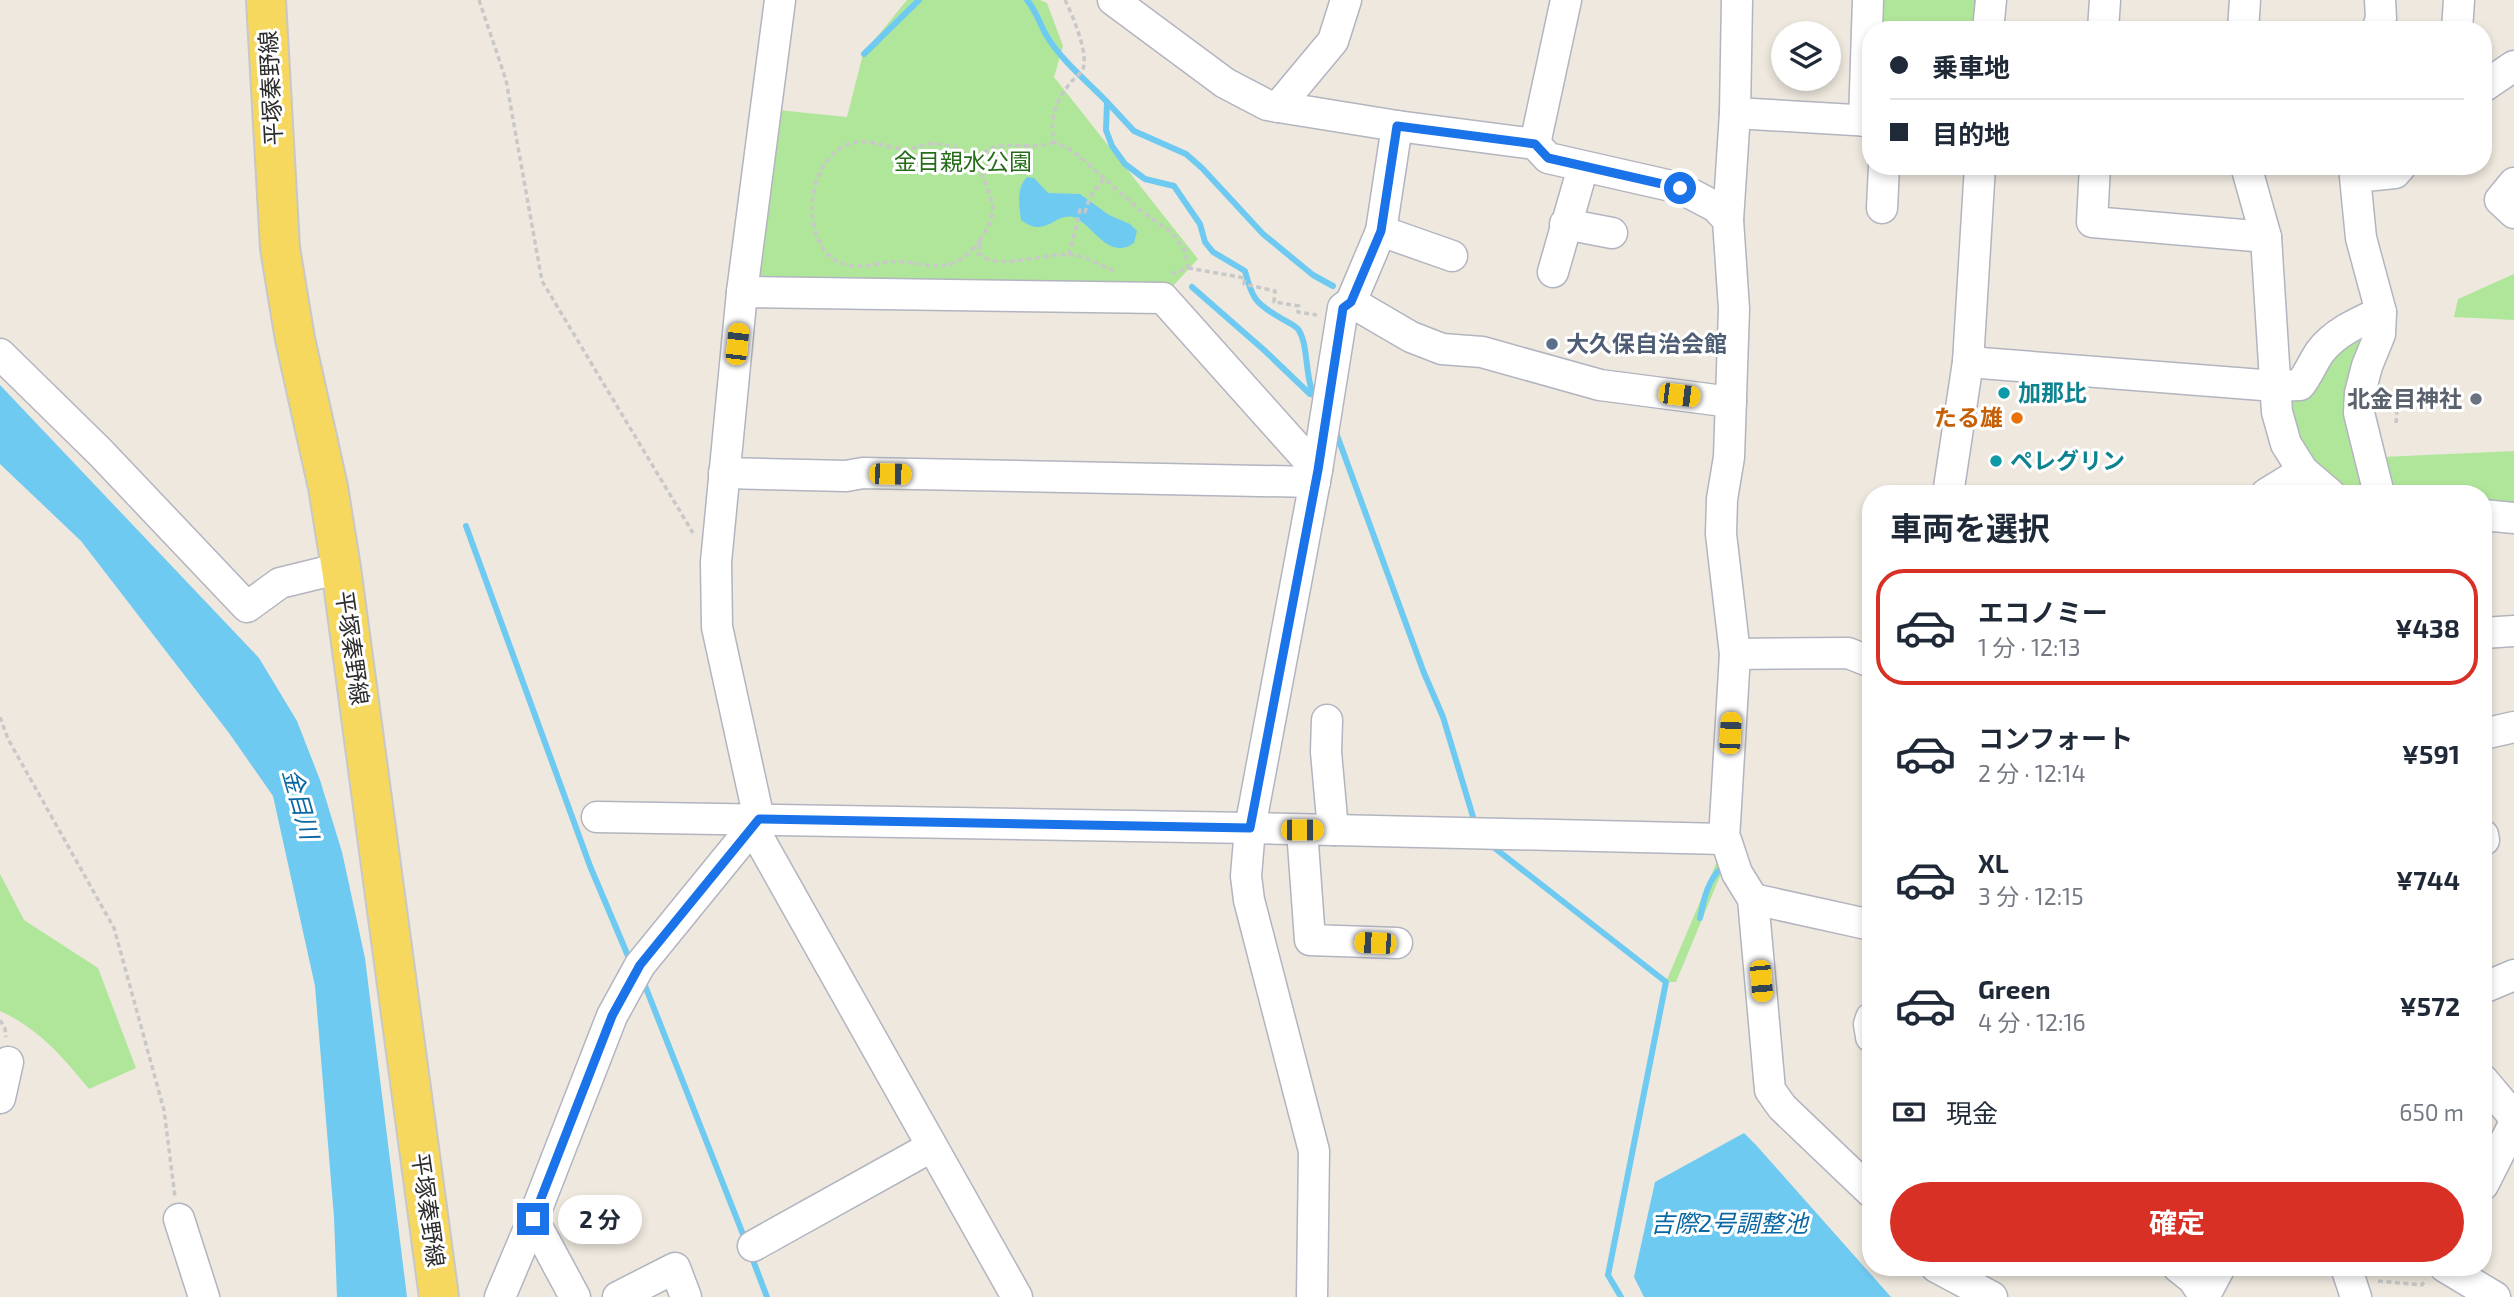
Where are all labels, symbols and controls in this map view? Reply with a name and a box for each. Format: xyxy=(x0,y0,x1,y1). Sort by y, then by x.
map controls xyxy=(1771,21,1841,91)
button: layers xyxy=(1771,21,1841,91)
street label: 平塚秦野線 xyxy=(253,30,287,146)
text: 乗車地 xyxy=(1932,51,2010,82)
text: 目的地 xyxy=(1932,118,2010,149)
park label: 金目親水公園 xyxy=(894,147,1032,175)
route start xyxy=(1664,172,1696,204)
car xyxy=(725,322,750,366)
place label: 大久保自治会館 xyxy=(1566,329,1727,357)
marker: 大久保自治会館 xyxy=(1544,336,1560,352)
place label: 加那比 xyxy=(2018,378,2087,406)
car xyxy=(1657,382,1702,408)
place label: 北金目神社 xyxy=(2347,384,2462,412)
marker: 加那比 xyxy=(1996,385,2012,401)
marker: 北金目神社 xyxy=(2468,391,2484,407)
place label: たる雄 xyxy=(1934,403,2003,431)
marker: たる雄 xyxy=(2009,410,2025,426)
place label: ペレグリン xyxy=(2010,446,2125,474)
marker: ペレグリン xyxy=(1988,453,2004,469)
car xyxy=(869,463,912,485)
text: 車両を選択 xyxy=(1890,508,2050,546)
street label: 平塚秦野線 xyxy=(331,589,375,707)
icon: car xyxy=(1894,596,1957,659)
text: エコノミー xyxy=(1978,596,2108,627)
text: ¥438 xyxy=(2395,612,2460,643)
text: 1 分 · 12:13 xyxy=(1978,633,2080,661)
car xyxy=(1719,711,1742,755)
icon: car xyxy=(1894,722,1957,785)
text: コンフォート xyxy=(1978,722,2133,753)
text: ¥591 xyxy=(2402,738,2460,769)
text: 2 分 · 12:14 xyxy=(1978,759,2086,787)
water label: 金目川 xyxy=(278,765,326,845)
car xyxy=(1282,820,1324,841)
text: XL xyxy=(1978,847,2009,878)
icon: car xyxy=(1894,848,1957,911)
text: ¥744 xyxy=(2396,864,2460,895)
text: 3 分 · 12:15 xyxy=(1978,882,2084,910)
car xyxy=(1354,932,1397,954)
car xyxy=(1749,959,1774,1003)
text: Green xyxy=(1978,973,2051,1004)
icon: car xyxy=(1894,974,1957,1037)
text: ¥572 xyxy=(2400,990,2460,1021)
text: 4 分 · 12:16 xyxy=(1978,1008,2086,1036)
icon: cash xyxy=(1890,1093,1928,1131)
text: 現金 xyxy=(1946,1097,1998,1128)
text: 650 m xyxy=(2399,1098,2464,1126)
street label: 平塚秦野線 xyxy=(407,1151,451,1269)
button: 確定 xyxy=(1890,1182,2464,1262)
callout: 2 分 xyxy=(558,1194,642,1244)
route end xyxy=(517,1203,549,1235)
text: 2 分 xyxy=(579,1205,621,1233)
water label: 吉際2号調整池 xyxy=(1650,1208,1810,1237)

